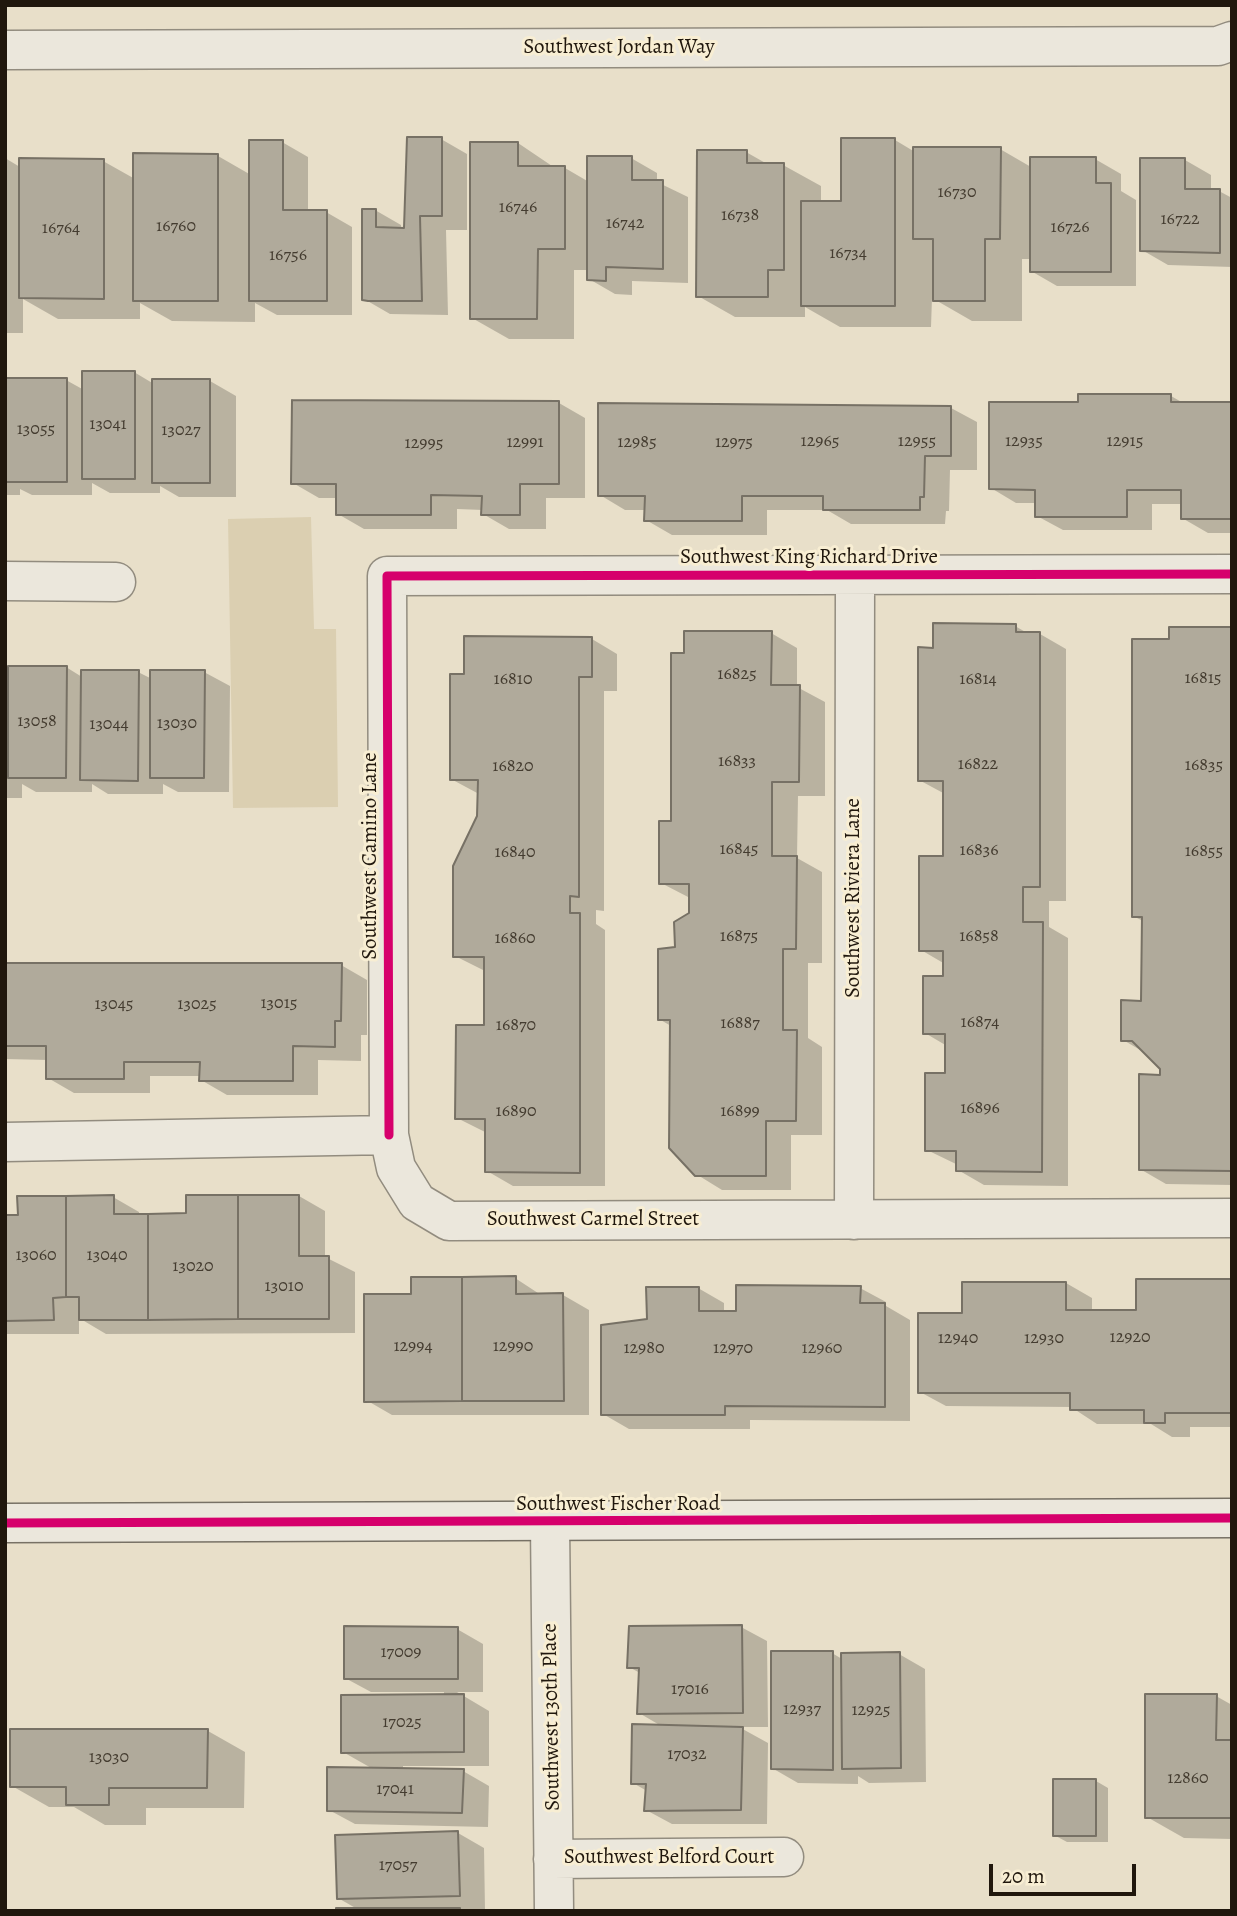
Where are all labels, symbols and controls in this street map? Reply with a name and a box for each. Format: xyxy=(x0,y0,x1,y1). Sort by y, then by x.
street label: Southwest Jordan Way xyxy=(523,35,715,61)
house number: 16730 xyxy=(937,182,977,204)
house number: 16746 xyxy=(499,197,537,219)
house number: 16738 xyxy=(721,205,759,227)
house number: 16722 xyxy=(1160,209,1200,231)
house number: 16742 xyxy=(606,213,644,235)
house number: 16760 xyxy=(156,216,196,238)
house number: 16726 xyxy=(1051,217,1089,239)
house number: 16764 xyxy=(42,218,80,240)
house number: 16734 xyxy=(829,243,867,265)
house number: 16756 xyxy=(269,245,307,267)
house number: 13041 xyxy=(89,414,127,436)
house number: 13055 xyxy=(17,419,55,441)
house number: 13027 xyxy=(161,420,201,442)
house number: 12965 xyxy=(801,431,839,453)
house number: 12955 xyxy=(898,431,936,453)
house number: 12935 xyxy=(1005,431,1043,453)
house number: 12915 xyxy=(1107,431,1143,453)
house number: 12991 xyxy=(506,432,544,454)
house number: 12985 xyxy=(617,432,657,454)
house number: 12975 xyxy=(715,432,753,454)
house number: 12995 xyxy=(405,433,443,455)
street label: Southwest King Richard Drive xyxy=(680,545,938,571)
house number: 16825 xyxy=(717,664,757,686)
house number: 16815 xyxy=(1184,668,1222,690)
house number: 16810 xyxy=(494,669,532,691)
house number: 16814 xyxy=(959,669,997,691)
house number: 13058 xyxy=(17,711,57,733)
house number: 13030 xyxy=(157,713,197,735)
house number: 13044 xyxy=(89,714,129,736)
house number: 16833 xyxy=(718,751,756,773)
street label: Southwest Camino Lane xyxy=(358,752,384,960)
house number: 16822 xyxy=(958,754,998,776)
house number: 16835 xyxy=(1185,755,1223,777)
house number: 16820 xyxy=(492,756,534,778)
street label: Southwest Riviera Lane xyxy=(841,798,867,998)
house number: 16845 xyxy=(719,839,759,861)
house number: 16836 xyxy=(959,840,999,862)
house number: 16855 xyxy=(1185,841,1223,863)
house number: 16840 xyxy=(495,842,535,864)
house number: 16875 xyxy=(720,926,758,948)
house number: 16858 xyxy=(959,926,999,948)
house number: 16860 xyxy=(494,928,536,950)
house number: 13015 xyxy=(260,993,298,1015)
house number: 13045 xyxy=(94,994,134,1016)
house number: 13025 xyxy=(177,994,217,1016)
house number: 16874 xyxy=(961,1012,999,1034)
house number: 16887 xyxy=(720,1013,760,1035)
house number: 16870 xyxy=(496,1015,536,1037)
house number: 16896 xyxy=(960,1098,1000,1120)
house number: 16890 xyxy=(496,1101,536,1123)
house number: 16899 xyxy=(720,1101,760,1123)
street label: Southwest Carmel Street xyxy=(487,1207,699,1233)
house number: 13060 xyxy=(15,1245,57,1267)
house number: 13040 xyxy=(87,1245,127,1267)
house number: 13020 xyxy=(172,1256,214,1278)
house number: 13010 xyxy=(265,1276,303,1298)
house number: 12920 xyxy=(1109,1327,1151,1349)
house number: 12940 xyxy=(938,1328,978,1350)
house number: 12930 xyxy=(1024,1328,1064,1350)
house number: 12994 xyxy=(393,1336,433,1358)
house number: 12990 xyxy=(493,1336,533,1358)
house number: 12980 xyxy=(623,1338,665,1360)
house number: 12970 xyxy=(713,1338,753,1360)
house number: 12960 xyxy=(802,1338,842,1360)
street label: Southwest Fischer Road xyxy=(516,1492,720,1518)
street label: Southwest 130th Place xyxy=(538,1623,566,1811)
house number: 17009 xyxy=(380,1642,422,1664)
house number: 17016 xyxy=(671,1679,709,1701)
house number: 12937 xyxy=(783,1699,821,1721)
house number: 12925 xyxy=(851,1700,891,1722)
house number: 17025 xyxy=(382,1712,422,1734)
house number: 17032 xyxy=(667,1744,707,1766)
house number: 13030 xyxy=(89,1747,129,1769)
house number: 12860 xyxy=(1167,1768,1209,1790)
house number: 17041 xyxy=(376,1779,414,1801)
street label: Southwest Belford Court xyxy=(564,1845,774,1871)
scale bar xyxy=(992,1850,1139,1894)
house number: 17057 xyxy=(379,1855,417,1877)
text: 20 m xyxy=(1002,1862,1045,1890)

